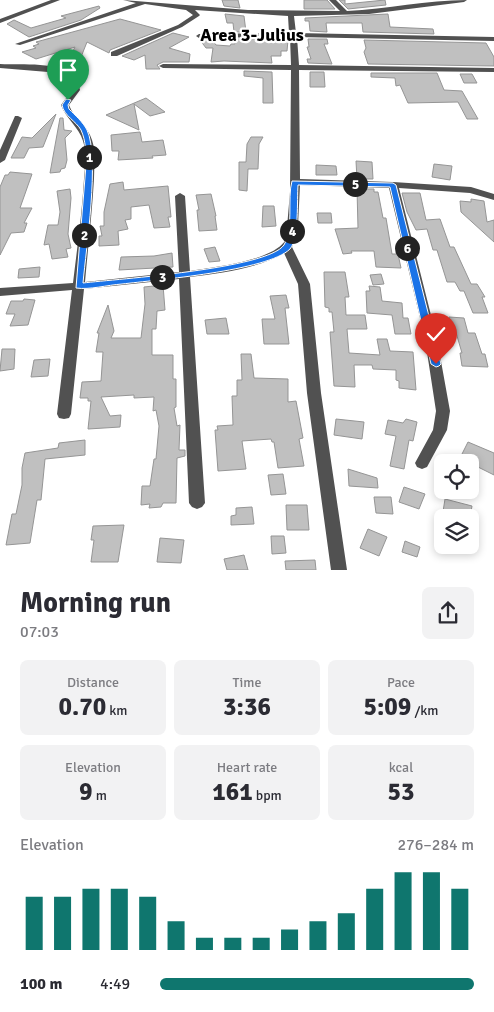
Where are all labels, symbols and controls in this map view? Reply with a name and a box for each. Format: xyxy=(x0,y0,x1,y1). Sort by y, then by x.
district label: Area 3-Julius xyxy=(200,24,304,46)
pin xyxy=(47,49,89,100)
icon: arrive xyxy=(54,56,82,84)
pin: 1 xyxy=(76,144,102,170)
text: 1 xyxy=(86,149,93,166)
pin: 5 xyxy=(342,172,368,196)
text: 5 xyxy=(352,176,359,193)
pin: 4 xyxy=(280,218,304,244)
pin: 2 xyxy=(72,222,96,248)
text: 4 xyxy=(289,223,296,240)
text: 2 xyxy=(81,227,88,244)
pin: 6 xyxy=(394,236,420,260)
text: 6 xyxy=(404,240,411,257)
pin: 3 xyxy=(150,264,174,290)
text: 3 xyxy=(159,269,166,286)
pin xyxy=(415,313,457,364)
icon: check xyxy=(422,320,450,348)
map controls xyxy=(434,454,479,554)
button: locate xyxy=(434,454,479,499)
button: layers xyxy=(434,509,479,554)
text: Morning run xyxy=(20,586,171,620)
button: share xyxy=(422,587,474,639)
text: 07:03 xyxy=(20,622,59,642)
text: Distance xyxy=(67,674,119,691)
text: Time xyxy=(233,674,261,691)
text: Pace xyxy=(387,674,415,691)
text: 0.70 xyxy=(59,691,106,722)
text: 3:36 xyxy=(223,691,271,722)
text: 5:09 xyxy=(363,691,411,722)
text: km xyxy=(106,702,127,719)
text: /km xyxy=(411,702,439,719)
text: Elevation xyxy=(65,759,121,776)
text: Heart rate xyxy=(217,759,277,776)
text: kcal xyxy=(389,759,413,776)
text: 9 xyxy=(79,776,93,807)
text: 161 xyxy=(212,776,253,807)
text: 53 xyxy=(387,776,415,807)
text: m xyxy=(93,787,107,804)
text: bpm xyxy=(253,787,282,804)
text: Elevation xyxy=(20,835,84,855)
text: 276–284 m xyxy=(397,835,474,855)
text: 100 m xyxy=(20,974,62,994)
text: 4:49 xyxy=(100,974,130,994)

